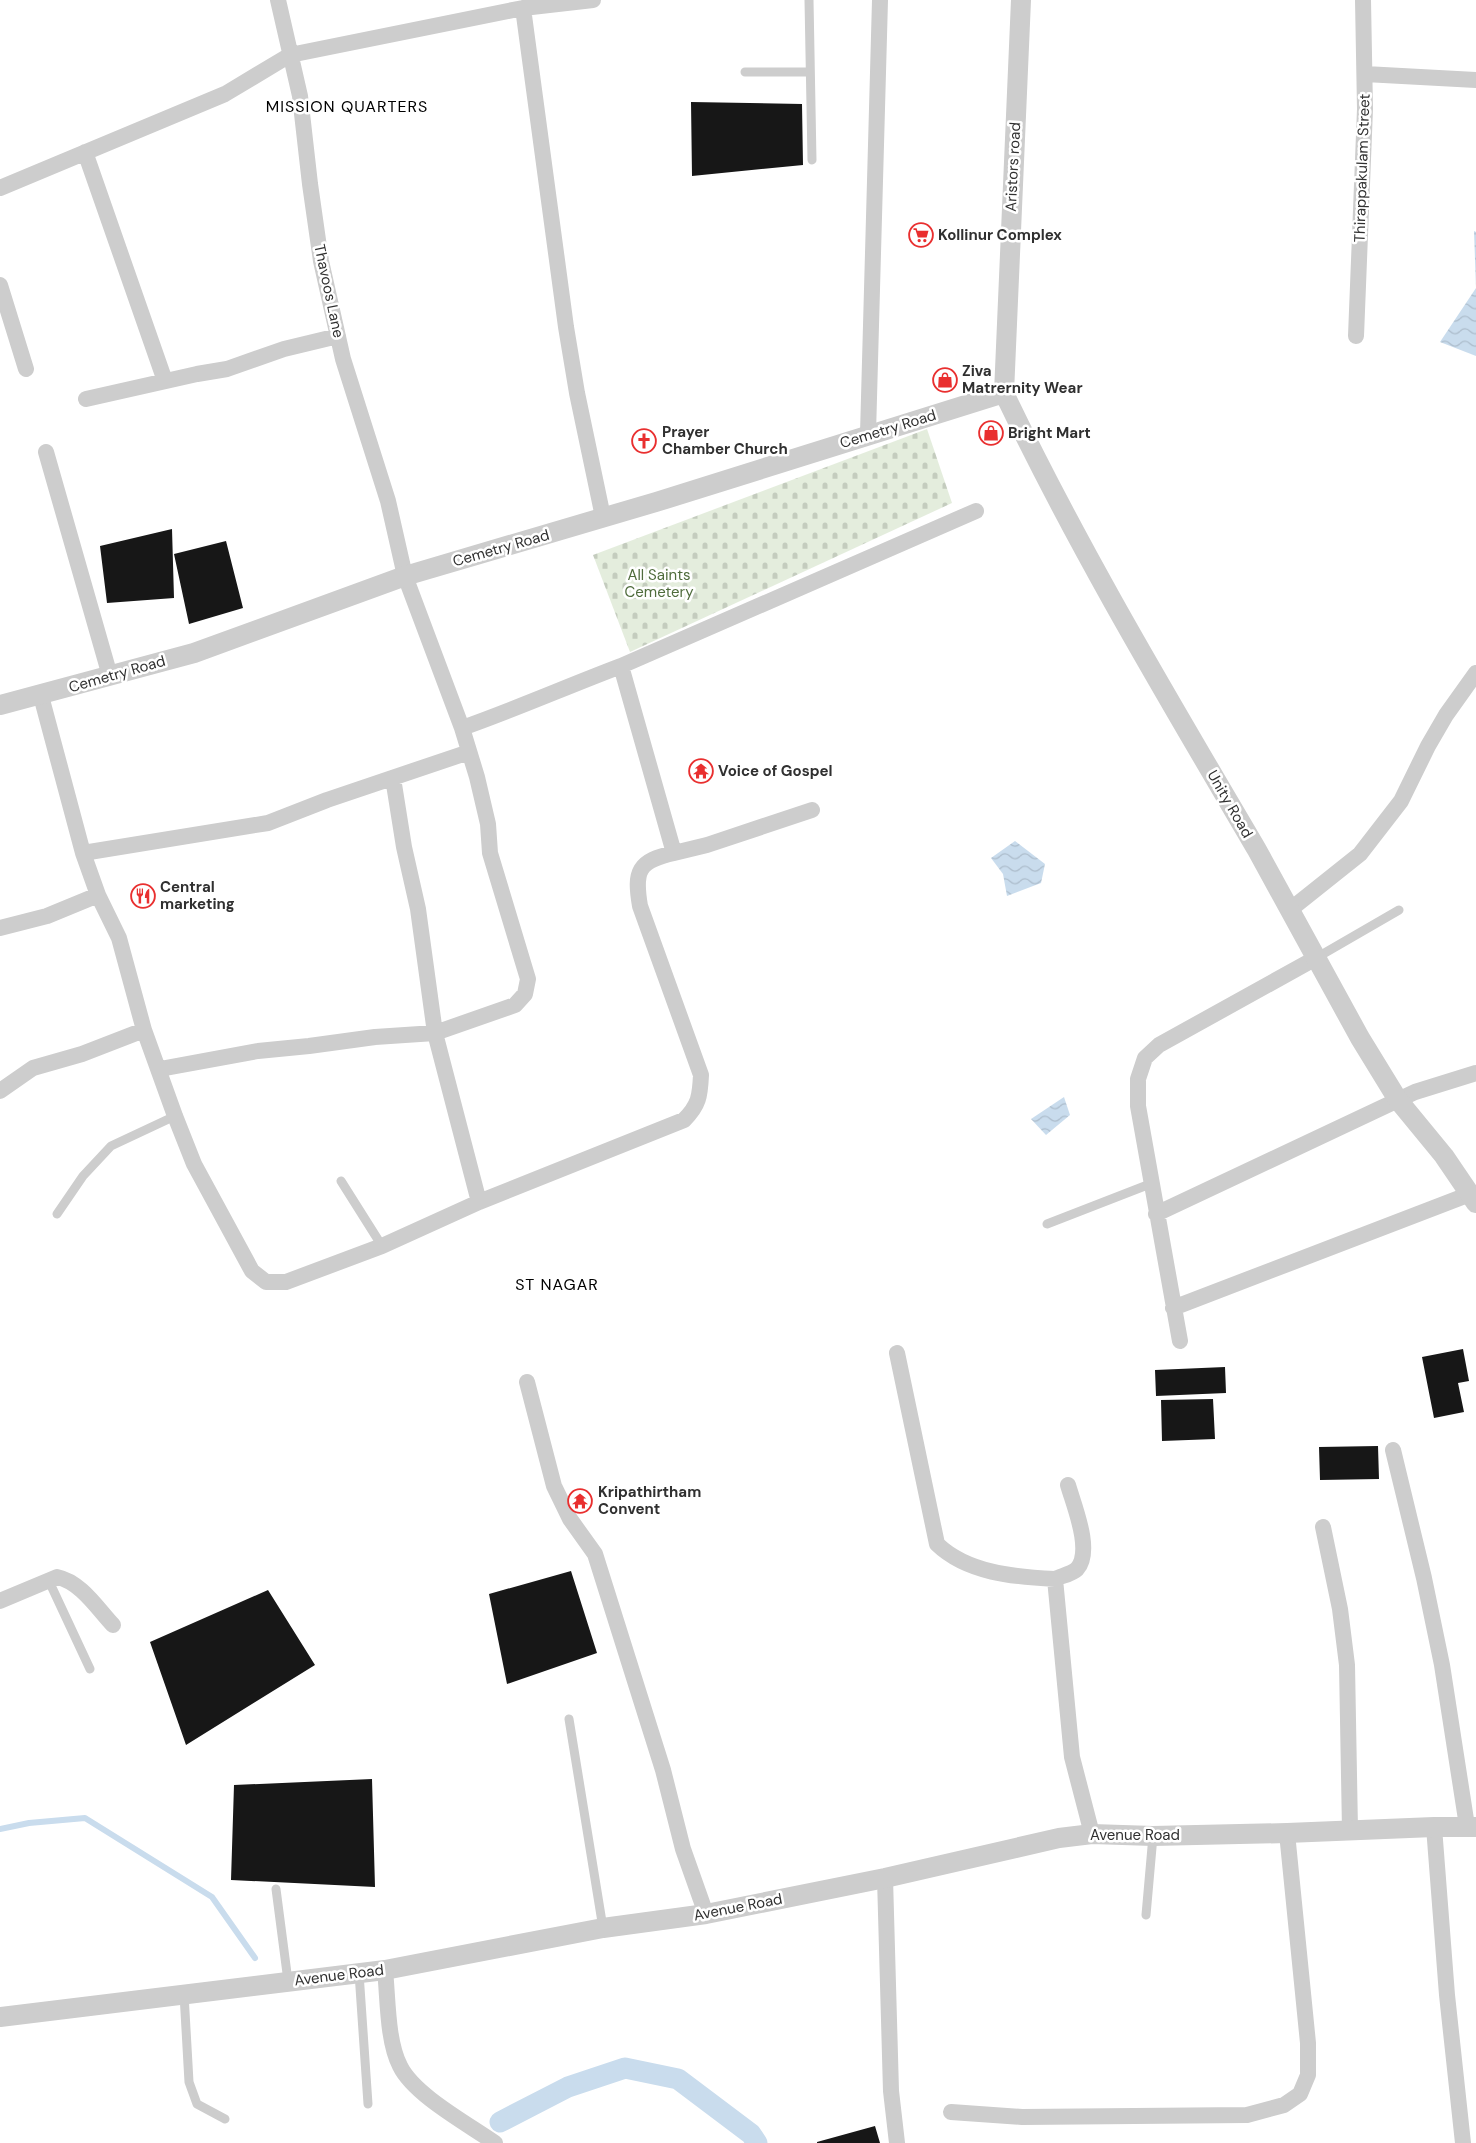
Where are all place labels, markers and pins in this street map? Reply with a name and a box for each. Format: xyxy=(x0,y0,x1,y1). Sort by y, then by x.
supermarket icon: Kollinur Complex xyxy=(908,222,934,248)
place label: Kollinur Complex xyxy=(938,225,1062,245)
place label: Ziva Matrernity Wear xyxy=(962,361,1083,398)
shop icon: Ziva Matrernity Wear xyxy=(932,367,958,393)
shop icon: Bright Mart xyxy=(978,420,1004,446)
place label: Prayer Chamber Church xyxy=(662,422,788,459)
place label: Bright Mart xyxy=(1008,423,1091,443)
church icon: Prayer Chamber Church xyxy=(631,428,657,454)
temple icon: Voice of Gospel xyxy=(688,758,714,784)
place label: Voice of Gospel xyxy=(718,761,833,781)
place label: Central marketing xyxy=(160,877,235,914)
restaurant icon: Central marketing xyxy=(130,883,156,909)
place label: Kripathirtham Convent xyxy=(598,1482,701,1519)
temple icon: Kripathirtham Convent xyxy=(567,1488,593,1514)

